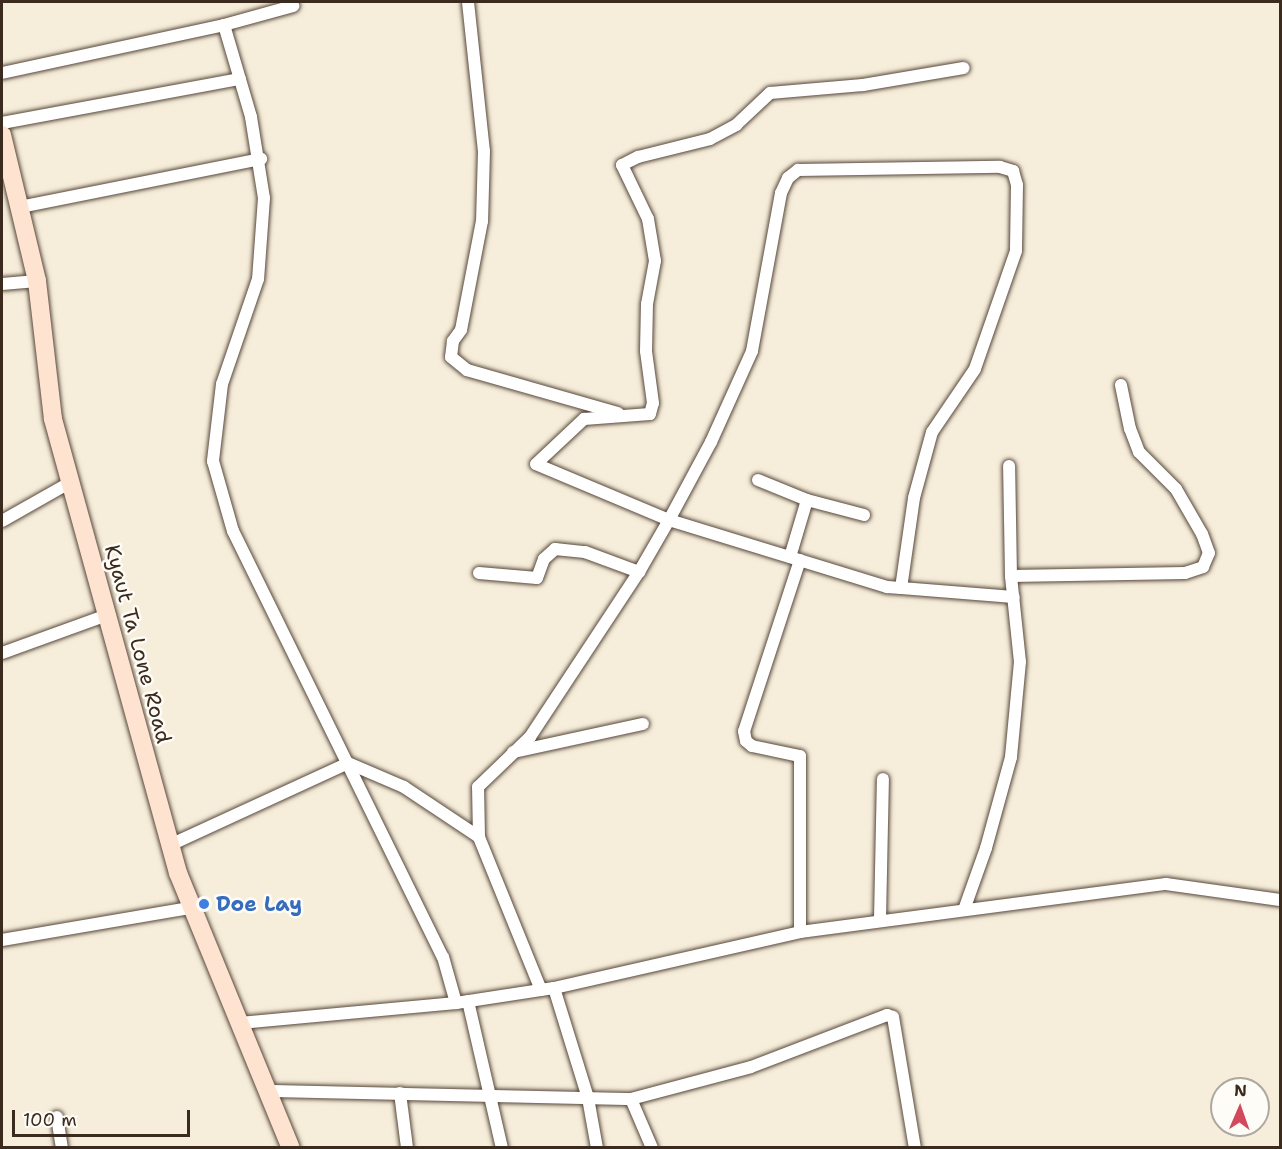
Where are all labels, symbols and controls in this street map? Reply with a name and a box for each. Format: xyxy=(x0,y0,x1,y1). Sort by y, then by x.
street label: Kyaut Ta Lone Road xyxy=(99,542,177,746)
place label: Doe Lay xyxy=(216,891,302,917)
marker: Doe Lay xyxy=(197,897,211,911)
north arrow xyxy=(1210,1077,1270,1137)
text: N xyxy=(1234,1080,1247,1101)
scale bar xyxy=(15,1098,194,1136)
text: 100 m xyxy=(23,1108,77,1132)

